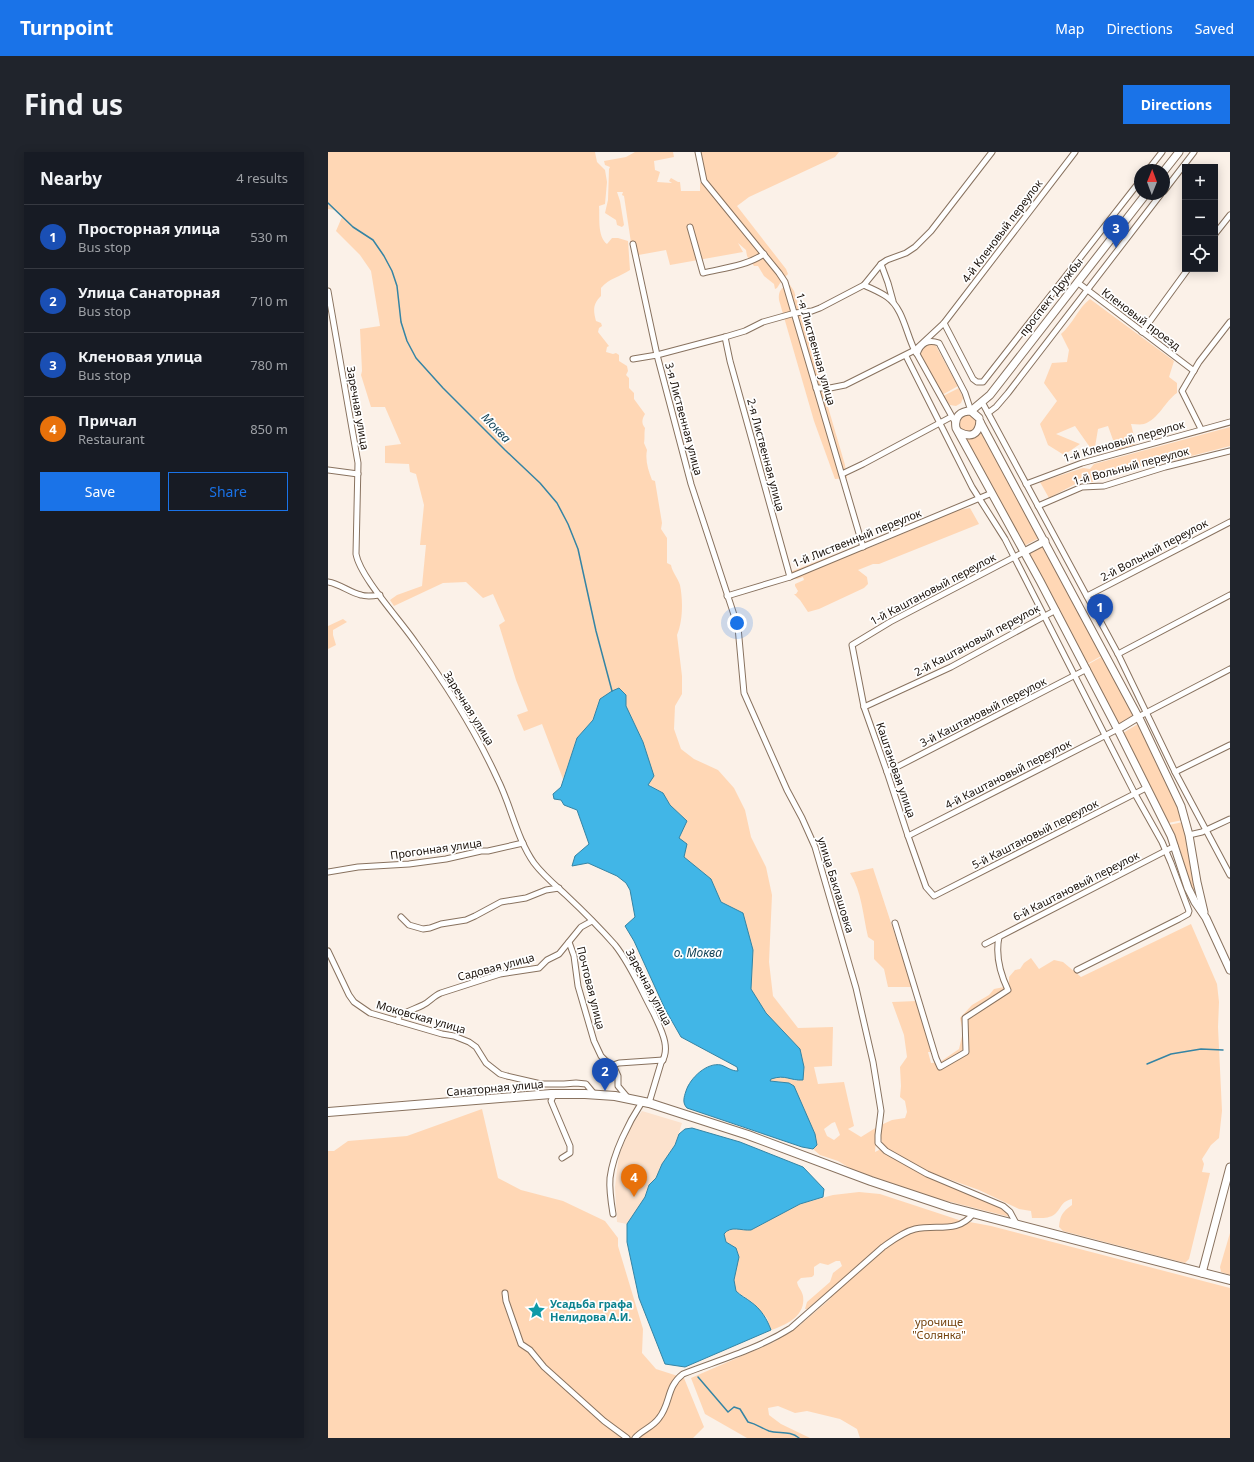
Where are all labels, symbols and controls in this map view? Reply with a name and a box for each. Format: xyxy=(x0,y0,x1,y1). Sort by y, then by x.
text: Turnpoint xyxy=(20,15,113,41)
text: Map xyxy=(1055,19,1084,38)
text: Directions xyxy=(1106,19,1173,38)
text: Saved xyxy=(1195,19,1234,38)
text: Find us xyxy=(24,85,123,123)
button: Directions xyxy=(1123,85,1230,124)
north arrow xyxy=(1134,164,1170,200)
map controls xyxy=(1182,164,1218,272)
button: + xyxy=(1182,164,1218,200)
text: Nearby xyxy=(40,167,102,190)
text: 4 results xyxy=(236,169,288,187)
street label: 4-й Кленовый переулок xyxy=(958,176,1045,285)
button: − xyxy=(1182,200,1218,236)
pin: 3 xyxy=(1103,215,1129,248)
text: Просторная улица xyxy=(78,218,220,238)
text: 1 xyxy=(49,228,57,246)
text: 530 m xyxy=(250,228,288,246)
button: locate xyxy=(1182,236,1218,272)
text: Bus stop xyxy=(78,238,131,256)
street label: проспект Дружбы xyxy=(1015,255,1086,339)
text: Улица Санаторная xyxy=(78,282,220,302)
street label: Кленовый проезд xyxy=(1099,284,1184,353)
street label: 1-я Лиственная улица xyxy=(793,291,840,407)
text: 2 xyxy=(49,292,57,310)
text: 710 m xyxy=(250,292,288,310)
text: Bus stop xyxy=(78,302,131,320)
text: Кленовая улица xyxy=(78,346,202,366)
text: 3 xyxy=(49,356,57,374)
text: 780 m xyxy=(250,356,288,374)
street label: 3-я Лиственная улица xyxy=(662,361,707,477)
street label: Заречная улица xyxy=(344,365,373,451)
text: Bus stop xyxy=(78,366,131,384)
street label: 2-я Лиственная улица xyxy=(744,397,789,513)
water label: Моква xyxy=(478,409,515,447)
text: Причал xyxy=(78,410,137,430)
street label: 1-й Кленовый переулок xyxy=(1061,416,1186,465)
text: 4 xyxy=(49,420,57,438)
text: 850 m xyxy=(250,420,288,438)
text: Restaurant xyxy=(78,430,145,448)
street label: 1-й Вольный переулок xyxy=(1071,443,1191,488)
button: Save xyxy=(40,472,160,511)
button: Share xyxy=(168,472,288,511)
street label: 1-й Лиственный переулок xyxy=(790,505,923,570)
street label: 2-й Вольный переулок xyxy=(1097,515,1210,584)
street label: 1-й Каштановый переулок xyxy=(867,549,998,628)
pin: 1 xyxy=(1087,594,1113,627)
street label: 2-й Каштановый переулок xyxy=(911,600,1042,679)
your location xyxy=(727,613,747,633)
street label: Заречная улица xyxy=(441,668,498,748)
street label: 3-й Каштановый переулок xyxy=(917,673,1049,750)
street label: Каштановая улица xyxy=(873,720,920,820)
street label: 4-й Каштановый переулок xyxy=(942,735,1074,812)
street label: 5-й Каштановый переулок xyxy=(969,795,1101,872)
street label: Прогонная улица xyxy=(389,835,483,862)
street label: улица Баклашовка xyxy=(815,835,858,935)
street label: 6-й Каштановый переулок xyxy=(1010,847,1142,924)
water label: о. Моква xyxy=(674,944,722,961)
street label: Почтовая улица xyxy=(574,945,609,1031)
street label: Заречная улица xyxy=(623,946,676,1028)
street label: Садовая улица xyxy=(456,949,536,984)
street label: Моковская улица xyxy=(375,997,468,1036)
pin: 2 xyxy=(592,1058,618,1091)
street label: Санаторная улица xyxy=(446,1076,544,1099)
pin: 4 xyxy=(621,1164,647,1197)
place label: Усадьба графа Нелидова А.И. xyxy=(550,1296,633,1324)
place icon: Усадьба графа Нелидова А.И. xyxy=(527,1300,547,1320)
park label: урочище "Солянка" xyxy=(912,1314,966,1342)

